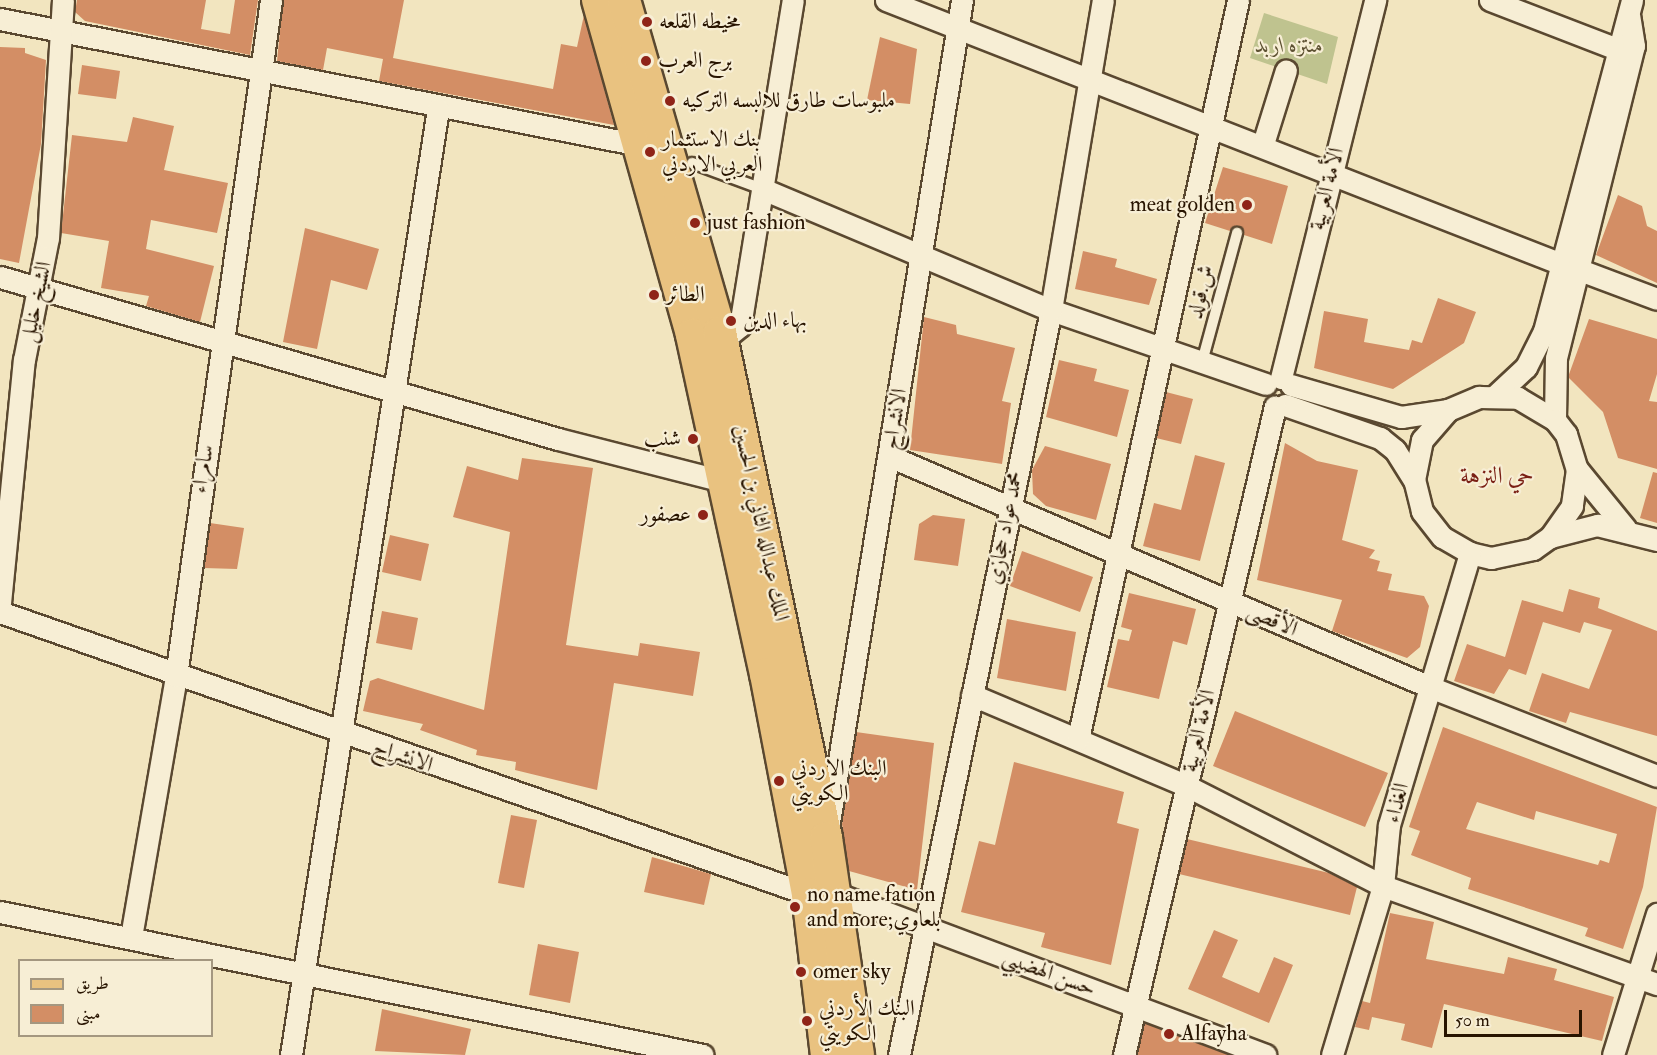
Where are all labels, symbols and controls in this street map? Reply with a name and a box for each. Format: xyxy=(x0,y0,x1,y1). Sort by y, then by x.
place label: مخيطه القلعه xyxy=(659,9,740,35)
marker: مخيطه القلعه xyxy=(640,15,654,29)
park label: منتزه اربد xyxy=(1255,33,1323,59)
place label: برج العرب xyxy=(658,48,732,74)
marker: برج العرب xyxy=(639,54,653,68)
place label: ملبوسات طارق للالبسه التركيه xyxy=(682,88,895,114)
marker: ملبوسات طارق للالبسه التركيه xyxy=(663,94,677,108)
place label: بنك الاستثمار العربي الاردني xyxy=(662,126,763,178)
marker: بنك الاستثمار العربي الاردني xyxy=(643,145,657,159)
street label: الأمة العربية xyxy=(1304,145,1350,233)
place label: meat golden xyxy=(1130,192,1235,218)
marker: meat golden xyxy=(1240,198,1254,212)
place label: just fashion xyxy=(707,210,806,236)
marker: just fashion xyxy=(688,216,702,230)
street label: الشيخ خليل xyxy=(15,259,57,345)
street label: ش.قولد xyxy=(1181,262,1221,322)
place label: الطائر xyxy=(666,282,705,308)
marker: الطائر xyxy=(647,288,661,302)
place label: بهاء الدين xyxy=(743,308,807,334)
marker: بهاء الدين xyxy=(724,314,738,328)
street label: الانشراح xyxy=(877,387,913,451)
street label: الملك عبدالله الثاني بن الحسين xyxy=(727,422,795,624)
place label: شنب xyxy=(644,426,681,452)
marker: شنب xyxy=(686,432,700,446)
street label: سامراء xyxy=(186,443,220,495)
district label: حي النزهة xyxy=(1460,462,1534,490)
street label: محمد عواد حجازي xyxy=(981,469,1029,587)
place label: عصفور xyxy=(640,502,691,528)
marker: عصفور xyxy=(696,508,710,522)
street label: الأقصى xyxy=(1243,598,1301,642)
street label: الأمة العربية xyxy=(1177,687,1221,775)
street label: الانشراح xyxy=(370,733,436,779)
place label: البنك الاردني الكويتي xyxy=(791,755,887,806)
marker: البنك الاردني الكويتي xyxy=(772,774,786,788)
street label: الغذاء xyxy=(1379,780,1415,826)
place label: no name fation and more;بلعاوي xyxy=(807,881,940,932)
marker: no name fation and more;بلعاوي xyxy=(788,900,802,914)
street label: حسن الهضيبي xyxy=(999,944,1099,1002)
legend xyxy=(18,959,213,1037)
place label: omer sky xyxy=(813,959,890,985)
marker: omer sky xyxy=(794,965,808,979)
text: طريق xyxy=(76,972,109,995)
place label: البنك الأردني الكويتي xyxy=(819,995,915,1046)
scale bar xyxy=(1447,998,1585,1036)
text: مبنى xyxy=(76,1002,101,1025)
text: 50 m xyxy=(1455,1009,1490,1032)
marker: البنك الأردني الكويتي xyxy=(800,1014,814,1028)
place label: Alfayha xyxy=(1181,1021,1247,1047)
marker: Alfayha xyxy=(1162,1027,1176,1041)

